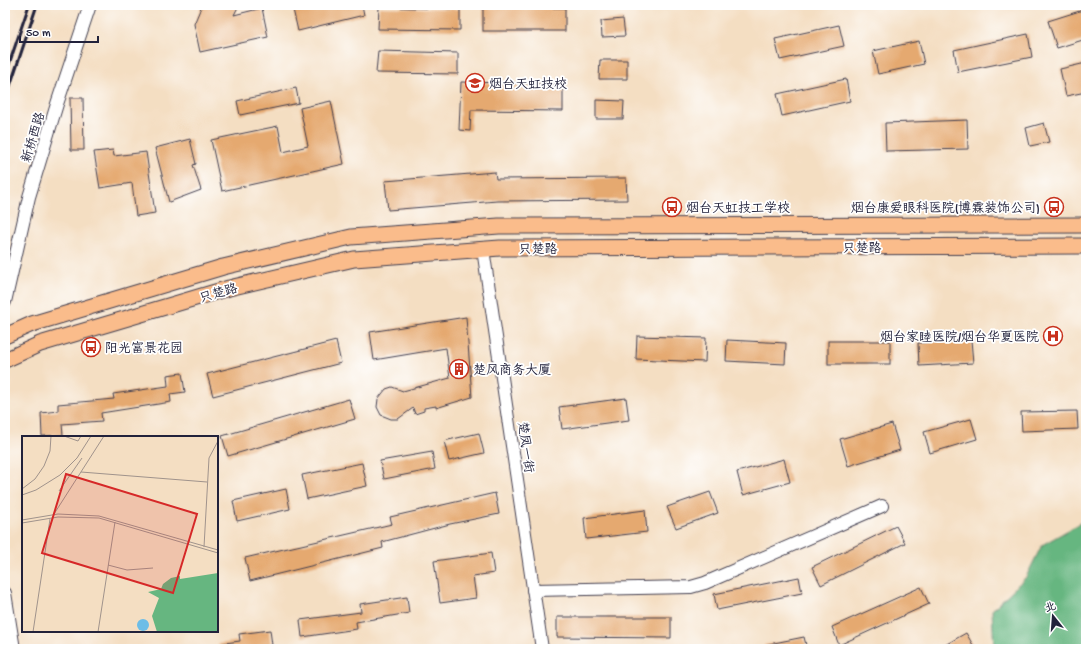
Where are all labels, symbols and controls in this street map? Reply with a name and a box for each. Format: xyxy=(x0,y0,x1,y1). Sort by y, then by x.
scale bar xyxy=(20,18,98,44)
text: 50 m xyxy=(26,27,51,41)
school or university icon: 烟台天虹技校 xyxy=(464,72,486,94)
place label: 烟台天虹技校 xyxy=(489,77,567,93)
street label: 新桥西路 xyxy=(19,110,49,165)
bus stop icon: 烟台天虹技工学校 xyxy=(661,196,683,218)
bus stop icon: 烟台康爱眼科医院(博霖装饰公司) xyxy=(1043,196,1065,218)
place label: 烟台天虹技工学校 xyxy=(686,200,790,217)
place label: 烟台康爱眼科医院(博霖装饰公司) xyxy=(851,200,1040,217)
street label: 只楚路 xyxy=(842,241,882,257)
street label: 只楚路 xyxy=(518,242,558,258)
street label: 只楚路 xyxy=(198,281,240,307)
hospital icon: 烟台家睦医院/烟台华夏医院 xyxy=(1042,325,1064,347)
place label: 烟台家睦医院/烟台华夏医院 xyxy=(880,329,1039,346)
bus stop icon: 阳光富景花园 xyxy=(80,336,102,358)
place label: 阳光富景花园 xyxy=(105,341,183,357)
building icon: 楚风商务大厦 xyxy=(448,358,470,380)
place label: 楚风商务大厦 xyxy=(473,362,551,379)
street label: 楚凤一街 xyxy=(513,420,537,474)
inset map xyxy=(22,436,218,632)
north arrow xyxy=(1033,596,1073,636)
text: 北 xyxy=(1044,601,1058,616)

